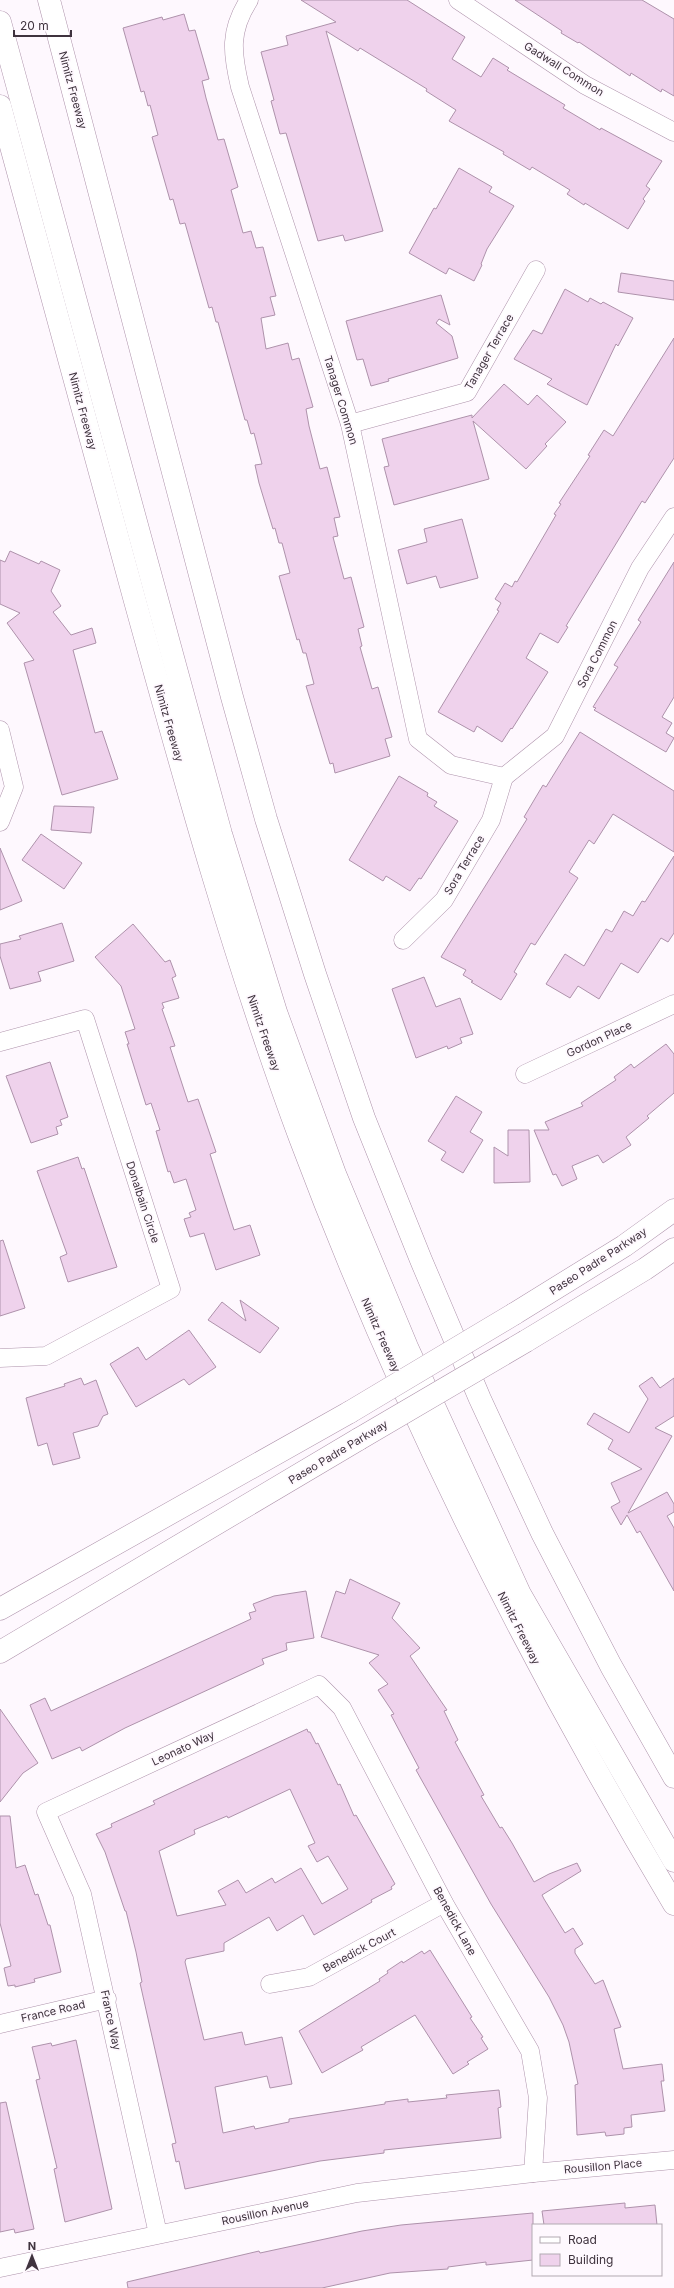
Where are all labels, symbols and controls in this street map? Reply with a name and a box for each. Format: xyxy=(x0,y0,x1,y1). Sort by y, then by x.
scale bar xyxy=(14,12,71,38)
text: 20 m xyxy=(20,18,49,33)
street label: Gadwall Common xyxy=(521,39,607,99)
street label: Nimitz Freeway xyxy=(56,50,90,130)
street label: Tanager Terrace xyxy=(462,311,516,393)
street label: Tanager Common xyxy=(321,354,361,446)
street label: Nimitz Freeway xyxy=(66,371,100,451)
street label: Sora Common xyxy=(574,618,620,690)
street label: Nimitz Freeway xyxy=(151,683,187,763)
street label: Sora Terrace xyxy=(441,833,487,897)
street label: Nimitz Freeway xyxy=(244,993,284,1073)
street label: Gordon Place xyxy=(564,1018,634,1060)
street label: Donalbain Circle xyxy=(123,1159,163,1245)
street label: Paseo Padre Parkway xyxy=(547,1224,649,1298)
street label: Nimitz Freeway xyxy=(358,1296,404,1374)
street label: Paseo Padre Parkway xyxy=(286,1417,390,1487)
street label: Nimitz Freeway xyxy=(495,1589,543,1667)
street label: Leonato Way xyxy=(149,1727,217,1769)
street label: Benedick Lane xyxy=(430,1884,480,1958)
street label: Benedick Court xyxy=(320,1925,398,1975)
street label: France Way xyxy=(98,1989,124,2051)
street label: France Road xyxy=(20,1997,86,2025)
street label: Rousillon Place xyxy=(563,2156,643,2176)
street label: Rousillon Avenue xyxy=(220,2196,310,2228)
legend xyxy=(532,2224,662,2276)
text: Road xyxy=(568,2232,597,2247)
north arrow xyxy=(12,2236,52,2276)
text: N xyxy=(28,2239,36,2253)
text: Building xyxy=(568,2252,613,2267)

